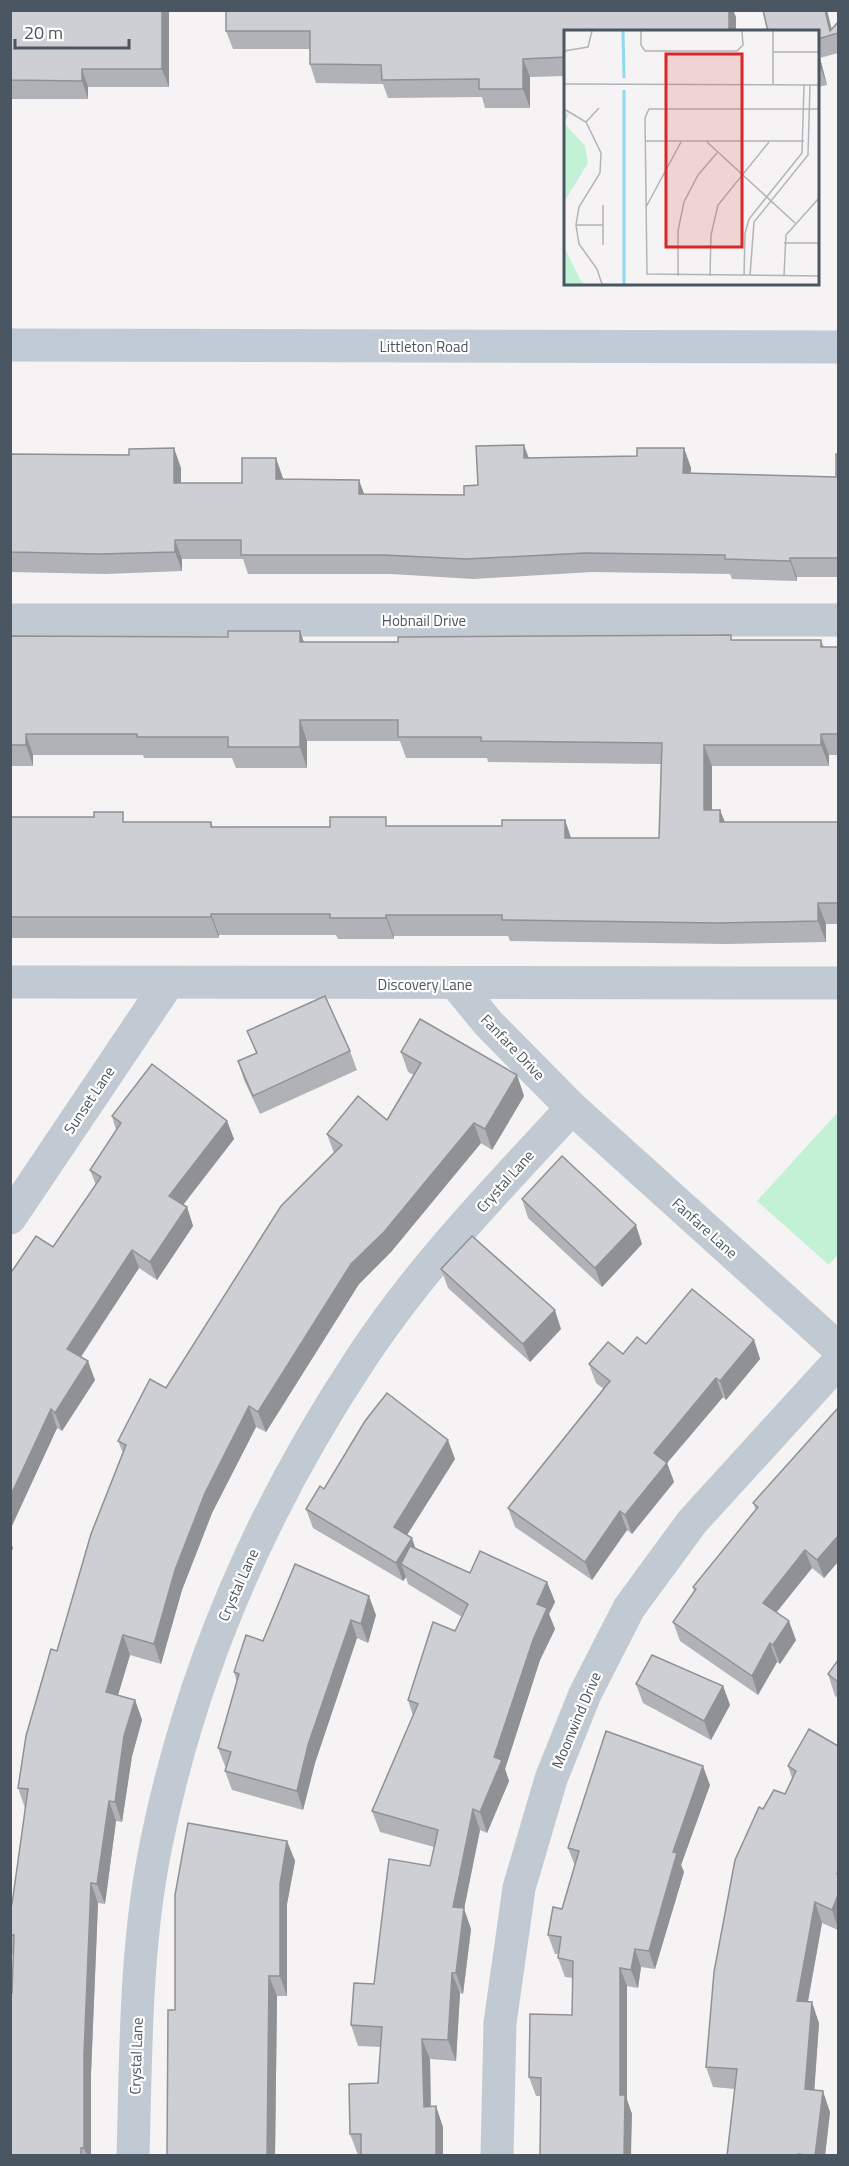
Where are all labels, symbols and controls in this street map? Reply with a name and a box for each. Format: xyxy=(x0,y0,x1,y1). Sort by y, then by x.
scale bar xyxy=(15,12,129,50)
text: 20 m xyxy=(24,19,63,46)
inset map xyxy=(564,30,819,285)
street label: Littleton Road xyxy=(379,335,469,358)
street label: Hobnail Drive xyxy=(382,609,466,632)
street label: Discovery Lane xyxy=(378,973,472,996)
street label: Fanfare Drive xyxy=(475,1009,551,1085)
street label: Sunset Lane xyxy=(58,1061,120,1139)
street label: Crystal Lane xyxy=(471,1145,539,1217)
street label: Fanfare Lane xyxy=(667,1192,743,1264)
street label: Crystal Lane xyxy=(212,1545,264,1625)
street label: Moonwind Drive xyxy=(545,1668,607,1772)
street label: Crystal Lane xyxy=(123,2017,149,2095)

